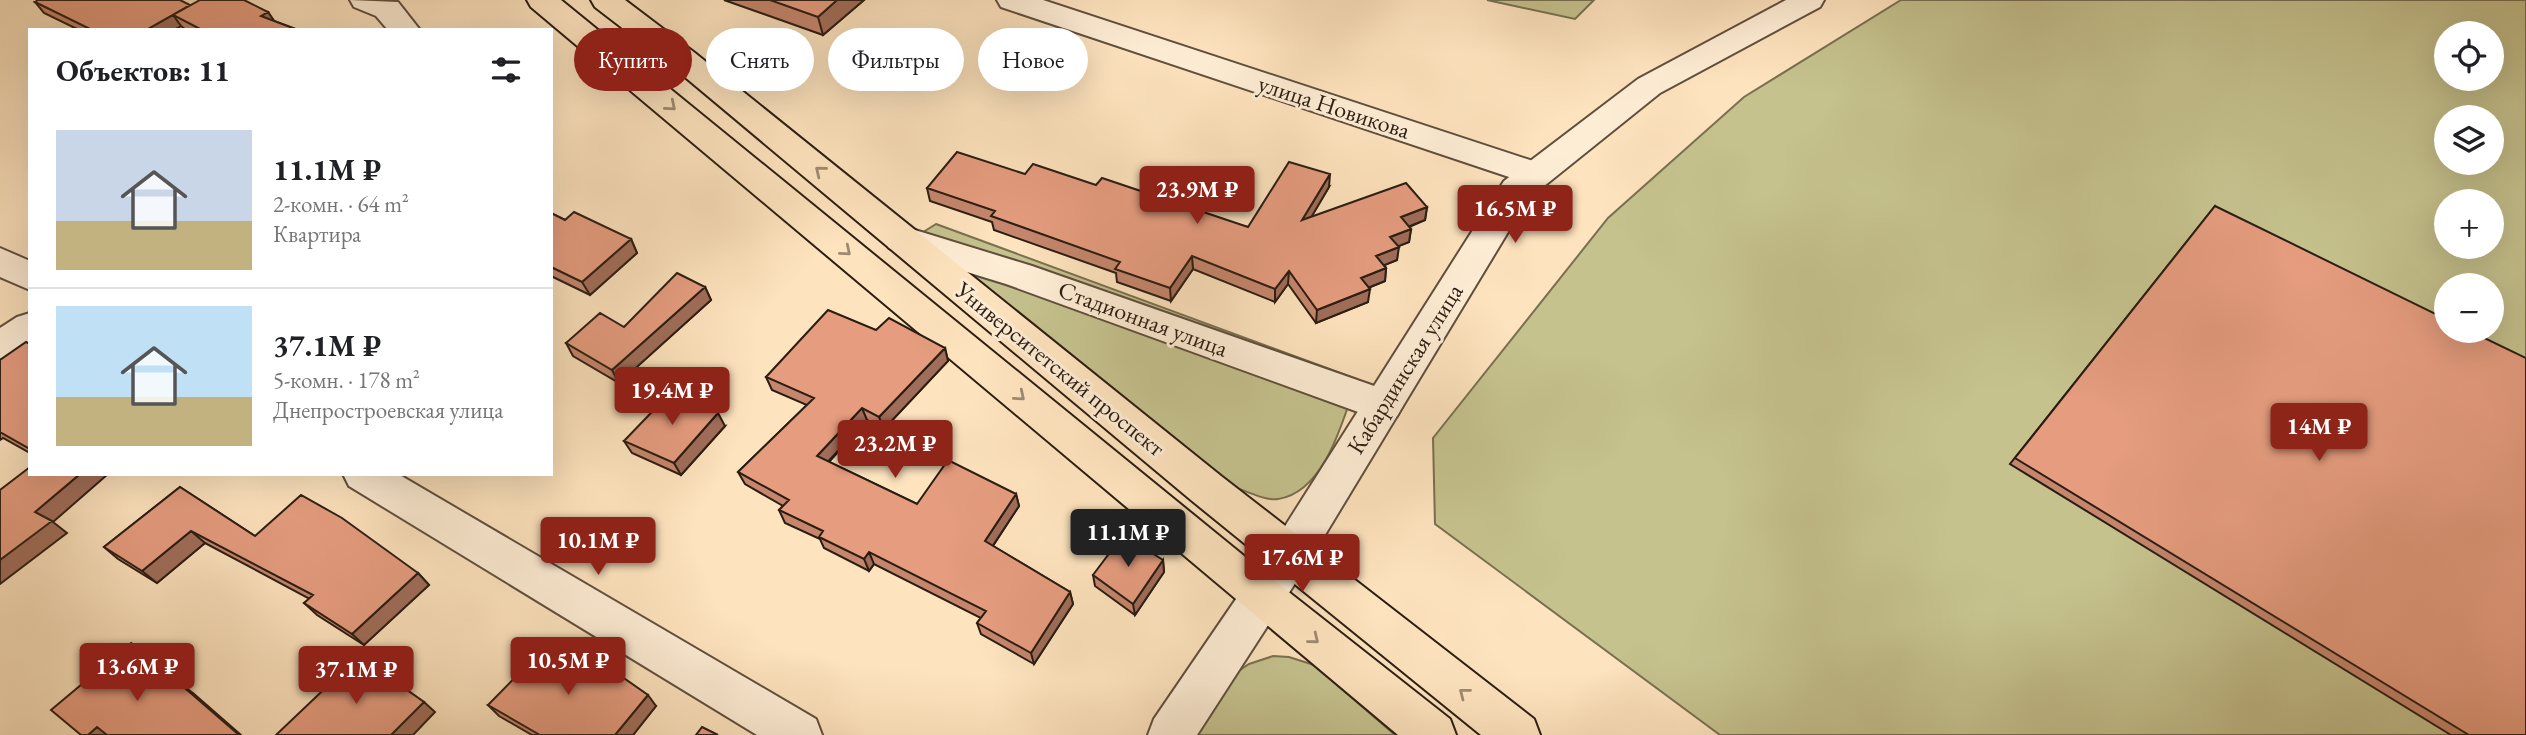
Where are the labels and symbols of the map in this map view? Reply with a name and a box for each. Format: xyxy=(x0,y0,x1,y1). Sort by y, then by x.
street label: улица Новикова xyxy=(1254,67,1414,146)
one-way arrow xyxy=(663,97,675,110)
pin: 23.9M ₽ xyxy=(1132,166,1262,226)
one-way arrow xyxy=(815,167,828,179)
pin: 16.5M ₽ xyxy=(1450,186,1580,245)
one-way arrow xyxy=(837,243,850,255)
street label: Университетский проспект xyxy=(948,274,1172,463)
street label: Стадионная улица xyxy=(1054,274,1233,364)
street label: Кабардинская улица xyxy=(1340,277,1470,460)
pin: 19.4M ₽ xyxy=(607,368,737,427)
one-way arrow xyxy=(1013,388,1025,401)
pin: 14M ₽ xyxy=(2270,404,2368,463)
pin: 23.2M ₽ xyxy=(830,420,960,480)
pin: 11.1M ₽ xyxy=(1063,510,1193,569)
pin: 10.1M ₽ xyxy=(533,518,663,577)
pin: 17.6M ₽ xyxy=(1237,534,1367,594)
one-way arrow xyxy=(1305,631,1318,643)
pin: 10.5M ₽ xyxy=(503,638,633,697)
pin: 13.6M ₽ xyxy=(72,644,202,703)
pin: 37.1M ₽ xyxy=(291,646,421,706)
one-way arrow xyxy=(1459,688,1471,701)

